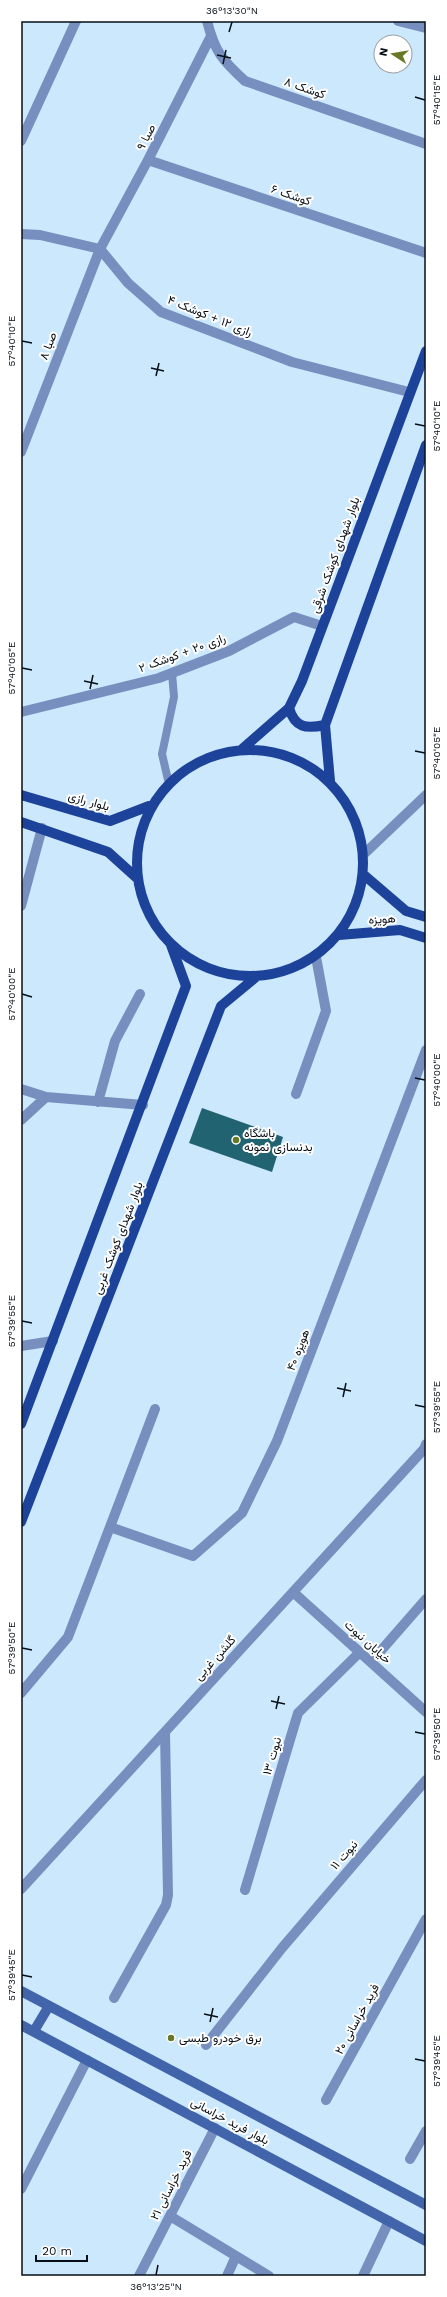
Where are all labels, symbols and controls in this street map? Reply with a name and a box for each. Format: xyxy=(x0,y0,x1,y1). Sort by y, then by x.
text: 36°13'30"N xyxy=(206,5,258,16)
north arrow xyxy=(373,34,413,74)
text: N xyxy=(377,47,391,57)
street label: کوشک ۸ xyxy=(282,74,327,103)
text: 57°40'15"E xyxy=(431,75,442,125)
street label: صبا ۹ xyxy=(134,122,158,152)
street label: کوشک ۶ xyxy=(269,182,313,209)
street label: رازی ۱۲ + کوشک ۴ xyxy=(165,293,254,340)
text: 57°40'10"E xyxy=(6,316,17,366)
street label: صبا ۸ xyxy=(36,330,60,362)
text: 57°40'10"E xyxy=(431,401,442,451)
street label: بلوار شهدای کوشک شرقی xyxy=(307,495,364,615)
street label: رازی ۲۰ + کوشک ۲ xyxy=(137,631,228,676)
text: 57°40'05"E xyxy=(6,642,17,694)
text: 57°40'05"E xyxy=(431,727,442,779)
street label: بلوار رازی xyxy=(66,788,111,815)
street label: هویزه xyxy=(368,911,396,928)
text: 57°40'00"E xyxy=(6,967,17,1021)
text: 57°40'00"E xyxy=(431,1053,442,1107)
place label: باشگاه بدنسازی نمونه xyxy=(244,1126,313,1155)
marker: باشگاه بدنسازی نمونه xyxy=(231,1135,241,1145)
street label: بلوار شهدای کوشک غربی xyxy=(90,1180,147,1297)
text: 57°39'55"E xyxy=(6,1295,17,1347)
street label: هویزه ۴۰ xyxy=(284,1327,313,1373)
text: 57°39'55"E xyxy=(431,1381,442,1433)
street label: خیابان نبوت xyxy=(341,1617,394,1667)
text: 57°39'50"E xyxy=(6,1622,17,1674)
street label: گلشن غربی xyxy=(191,1633,239,1684)
text: 57°39'50"E xyxy=(431,1708,442,1760)
street label: نبوت ۱۳ xyxy=(260,1735,285,1777)
street label: نبوت ۱۱ xyxy=(327,1837,361,1873)
text: 57°39'45"E xyxy=(6,1949,17,2001)
street label: فرید خراسانی ۲۰ xyxy=(332,1981,383,2057)
place label: برق خودرو طبسی xyxy=(179,2031,262,2046)
marker: برق خودرو طبسی xyxy=(166,2033,176,2043)
text: 57°39'45"E xyxy=(431,2035,442,2087)
street label: بلوار فرید خراسانی xyxy=(188,2095,271,2148)
street label: فرید خراسانی ۲۱ xyxy=(147,2148,196,2223)
scale bar xyxy=(36,2237,87,2263)
text: 20 m xyxy=(42,2244,72,2258)
text: 36°13'25"N xyxy=(130,2281,182,2292)

